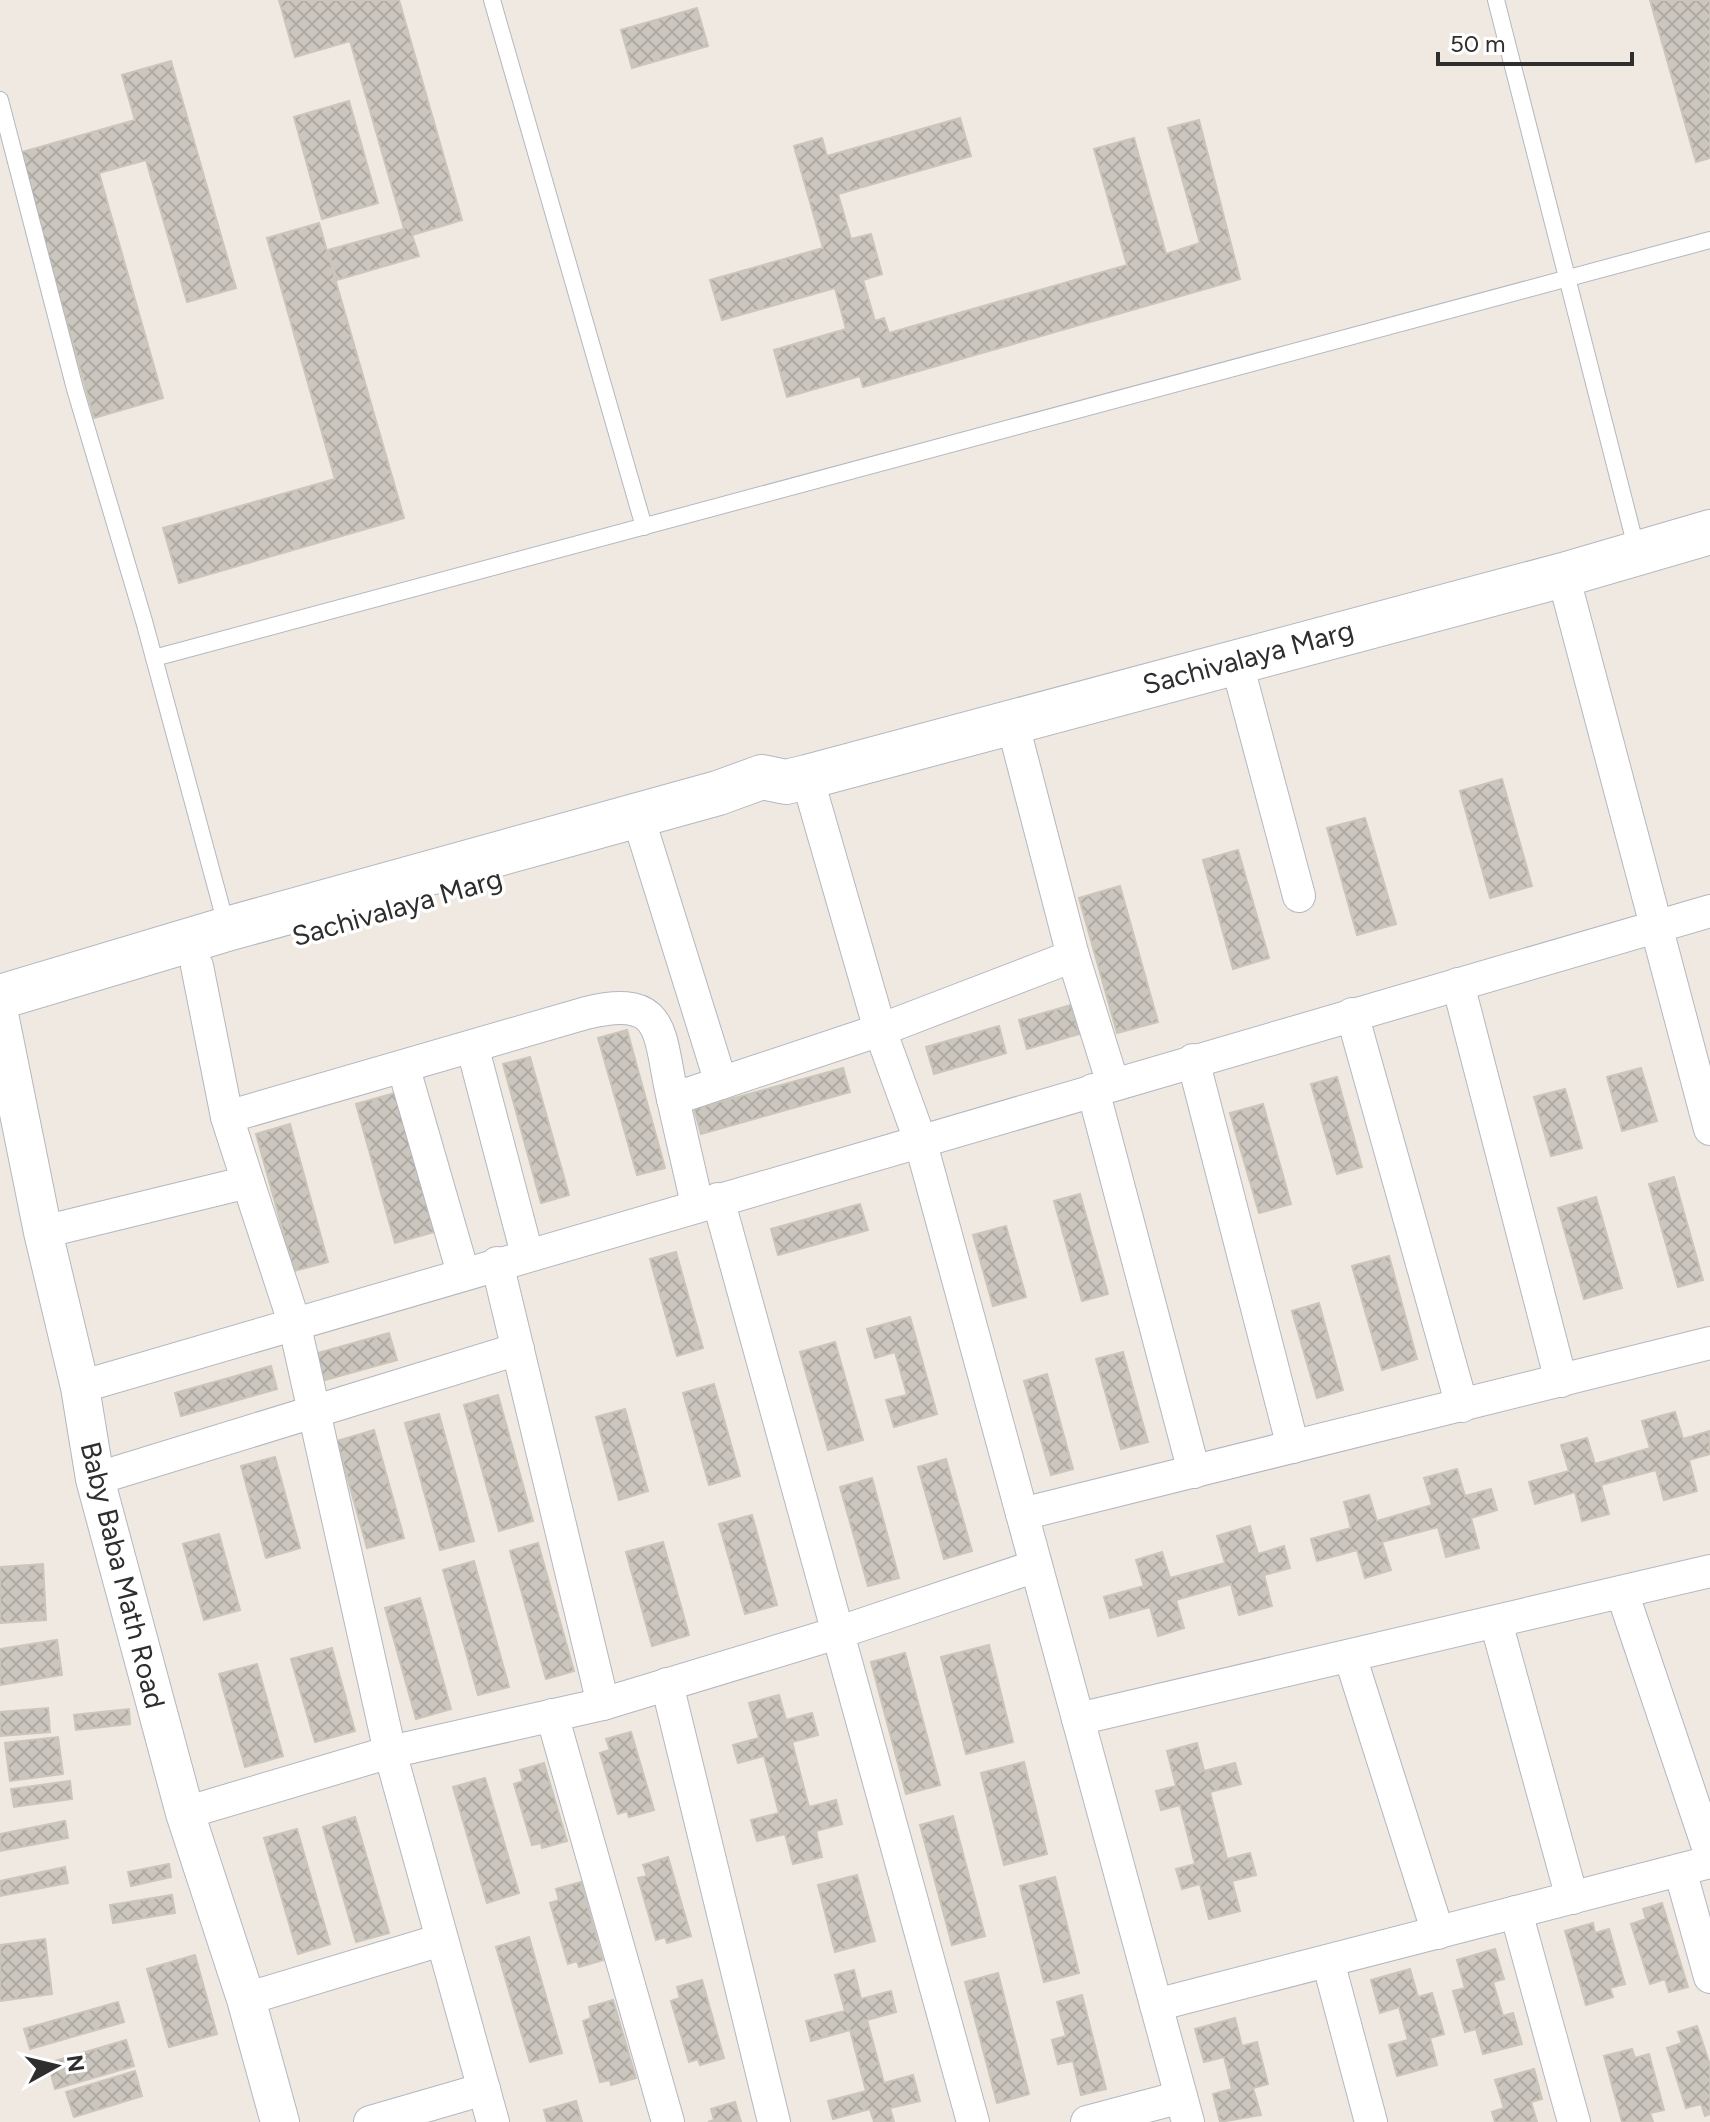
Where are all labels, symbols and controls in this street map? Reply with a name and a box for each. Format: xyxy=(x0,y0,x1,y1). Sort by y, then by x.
scale bar xyxy=(1438,16,1632,66)
text: 50 m xyxy=(1450,29,1506,58)
street label: Sachivalaya Marg xyxy=(1139,613,1357,701)
street label: Sachivalaya Marg xyxy=(288,861,506,953)
street label: Baby Baba Math Road xyxy=(73,1438,173,1712)
north arrow xyxy=(16,2026,96,2106)
text: N xyxy=(61,2053,90,2074)

